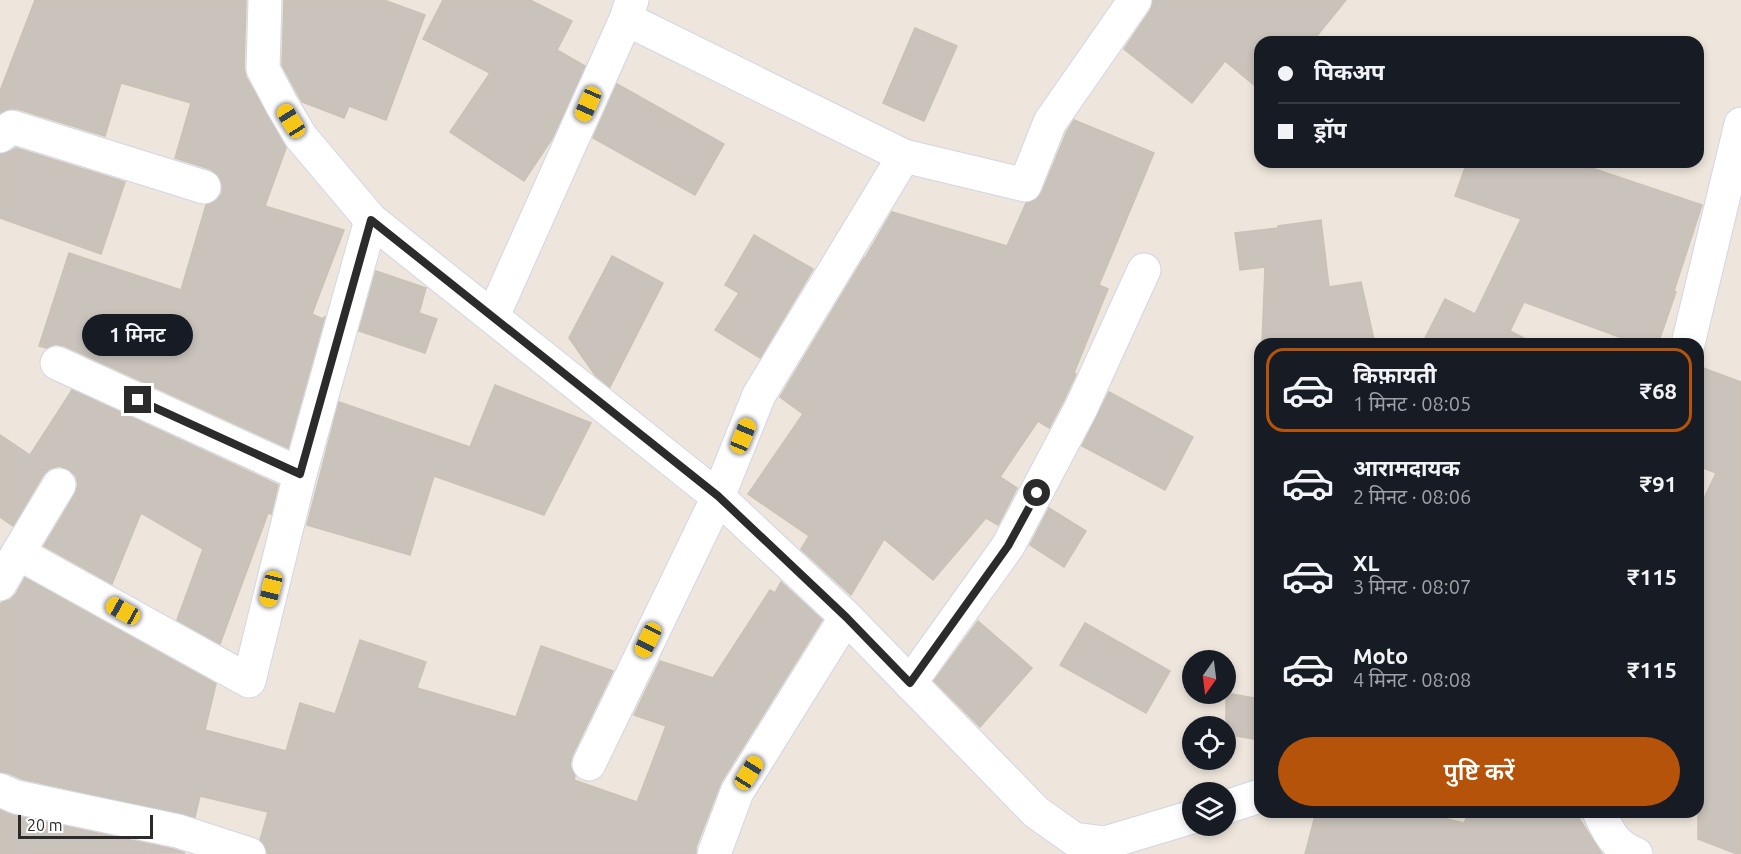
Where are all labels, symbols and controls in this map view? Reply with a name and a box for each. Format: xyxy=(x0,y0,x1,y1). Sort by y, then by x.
text: पिकअप xyxy=(1314,59,1385,84)
car xyxy=(572,84,604,124)
car xyxy=(274,101,308,141)
text: ड्रॉप xyxy=(1314,117,1347,142)
callout: 1 मिनट xyxy=(82,313,194,355)
text: 1 मिनट xyxy=(109,323,166,346)
text: किफ़ायती xyxy=(1353,362,1437,387)
icon: car xyxy=(1281,363,1335,417)
text: ₹68 xyxy=(1640,378,1677,403)
route end xyxy=(124,386,151,413)
text: 1 मिनट · 08:05 xyxy=(1353,392,1471,415)
car xyxy=(728,416,758,456)
text: आरामदायक xyxy=(1353,455,1460,480)
icon: car xyxy=(1281,456,1335,510)
text: ₹91 xyxy=(1640,471,1677,496)
route start xyxy=(1023,479,1050,506)
text: 2 मिनट · 08:06 xyxy=(1353,485,1471,508)
icon: car xyxy=(1281,549,1335,603)
text: XL xyxy=(1353,550,1380,575)
text: ₹115 xyxy=(1627,564,1677,589)
car xyxy=(258,569,284,609)
text: 3 मिनट · 08:07 xyxy=(1353,575,1471,598)
car xyxy=(103,594,143,628)
car xyxy=(632,620,664,660)
icon: car xyxy=(1281,642,1335,696)
text: Moto xyxy=(1353,643,1408,668)
north arrow xyxy=(1182,650,1236,704)
map controls xyxy=(1182,650,1236,836)
text: ₹115 xyxy=(1627,657,1677,682)
text: 4 मिनट · 08:08 xyxy=(1353,668,1471,691)
button: locate xyxy=(1182,716,1236,770)
button: पुष्टि करें xyxy=(1278,737,1680,806)
car xyxy=(732,753,766,793)
button: layers xyxy=(1182,782,1236,836)
scale bar xyxy=(18,812,153,840)
text: 20 m xyxy=(27,816,63,834)

